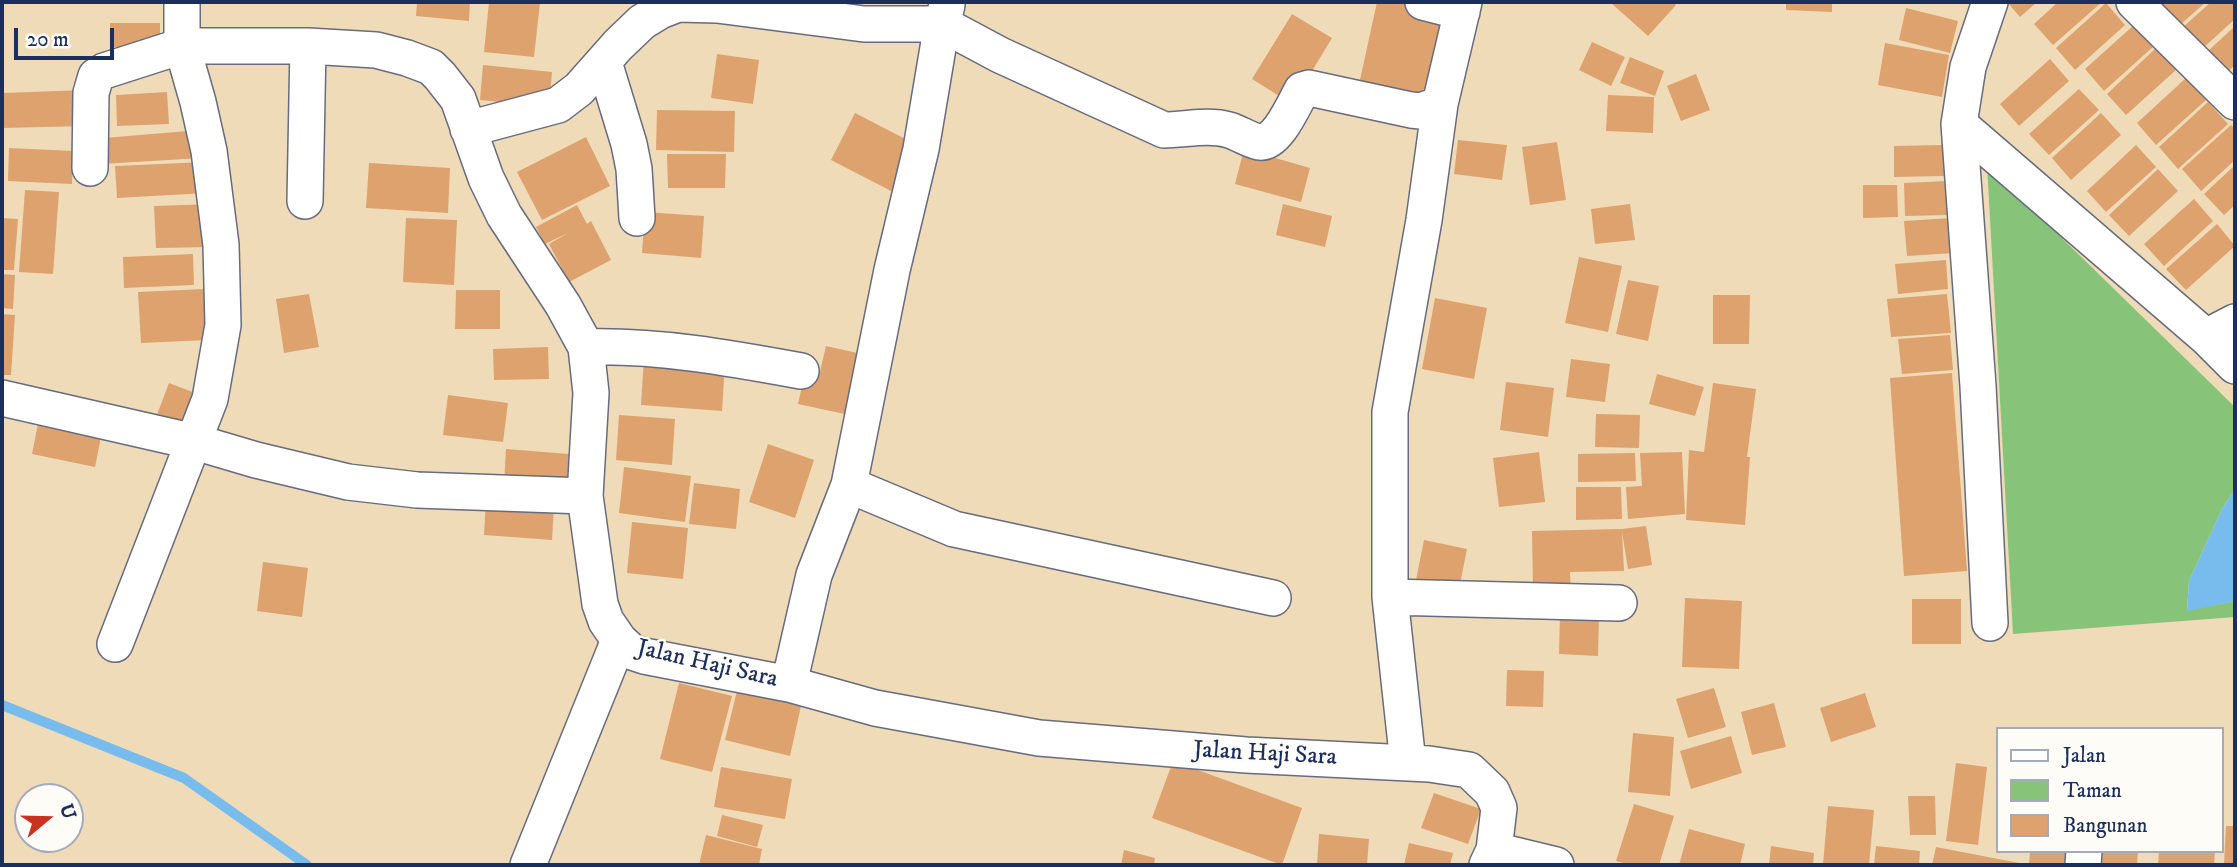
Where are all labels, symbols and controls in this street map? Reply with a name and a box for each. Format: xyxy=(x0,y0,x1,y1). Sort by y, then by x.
scale bar xyxy=(18,14,117,58)
text: 20 m xyxy=(27,27,69,53)
street label: Jalan Haji Sara xyxy=(634,635,780,695)
legend xyxy=(1996,727,2223,853)
street label: Jalan Haji Sara xyxy=(1193,737,1337,773)
text: Jalan xyxy=(2063,743,2106,769)
text: Taman xyxy=(2063,778,2122,804)
north arrow xyxy=(14,783,84,853)
text: U xyxy=(54,801,81,822)
text: Bangunan xyxy=(2063,813,2147,839)

